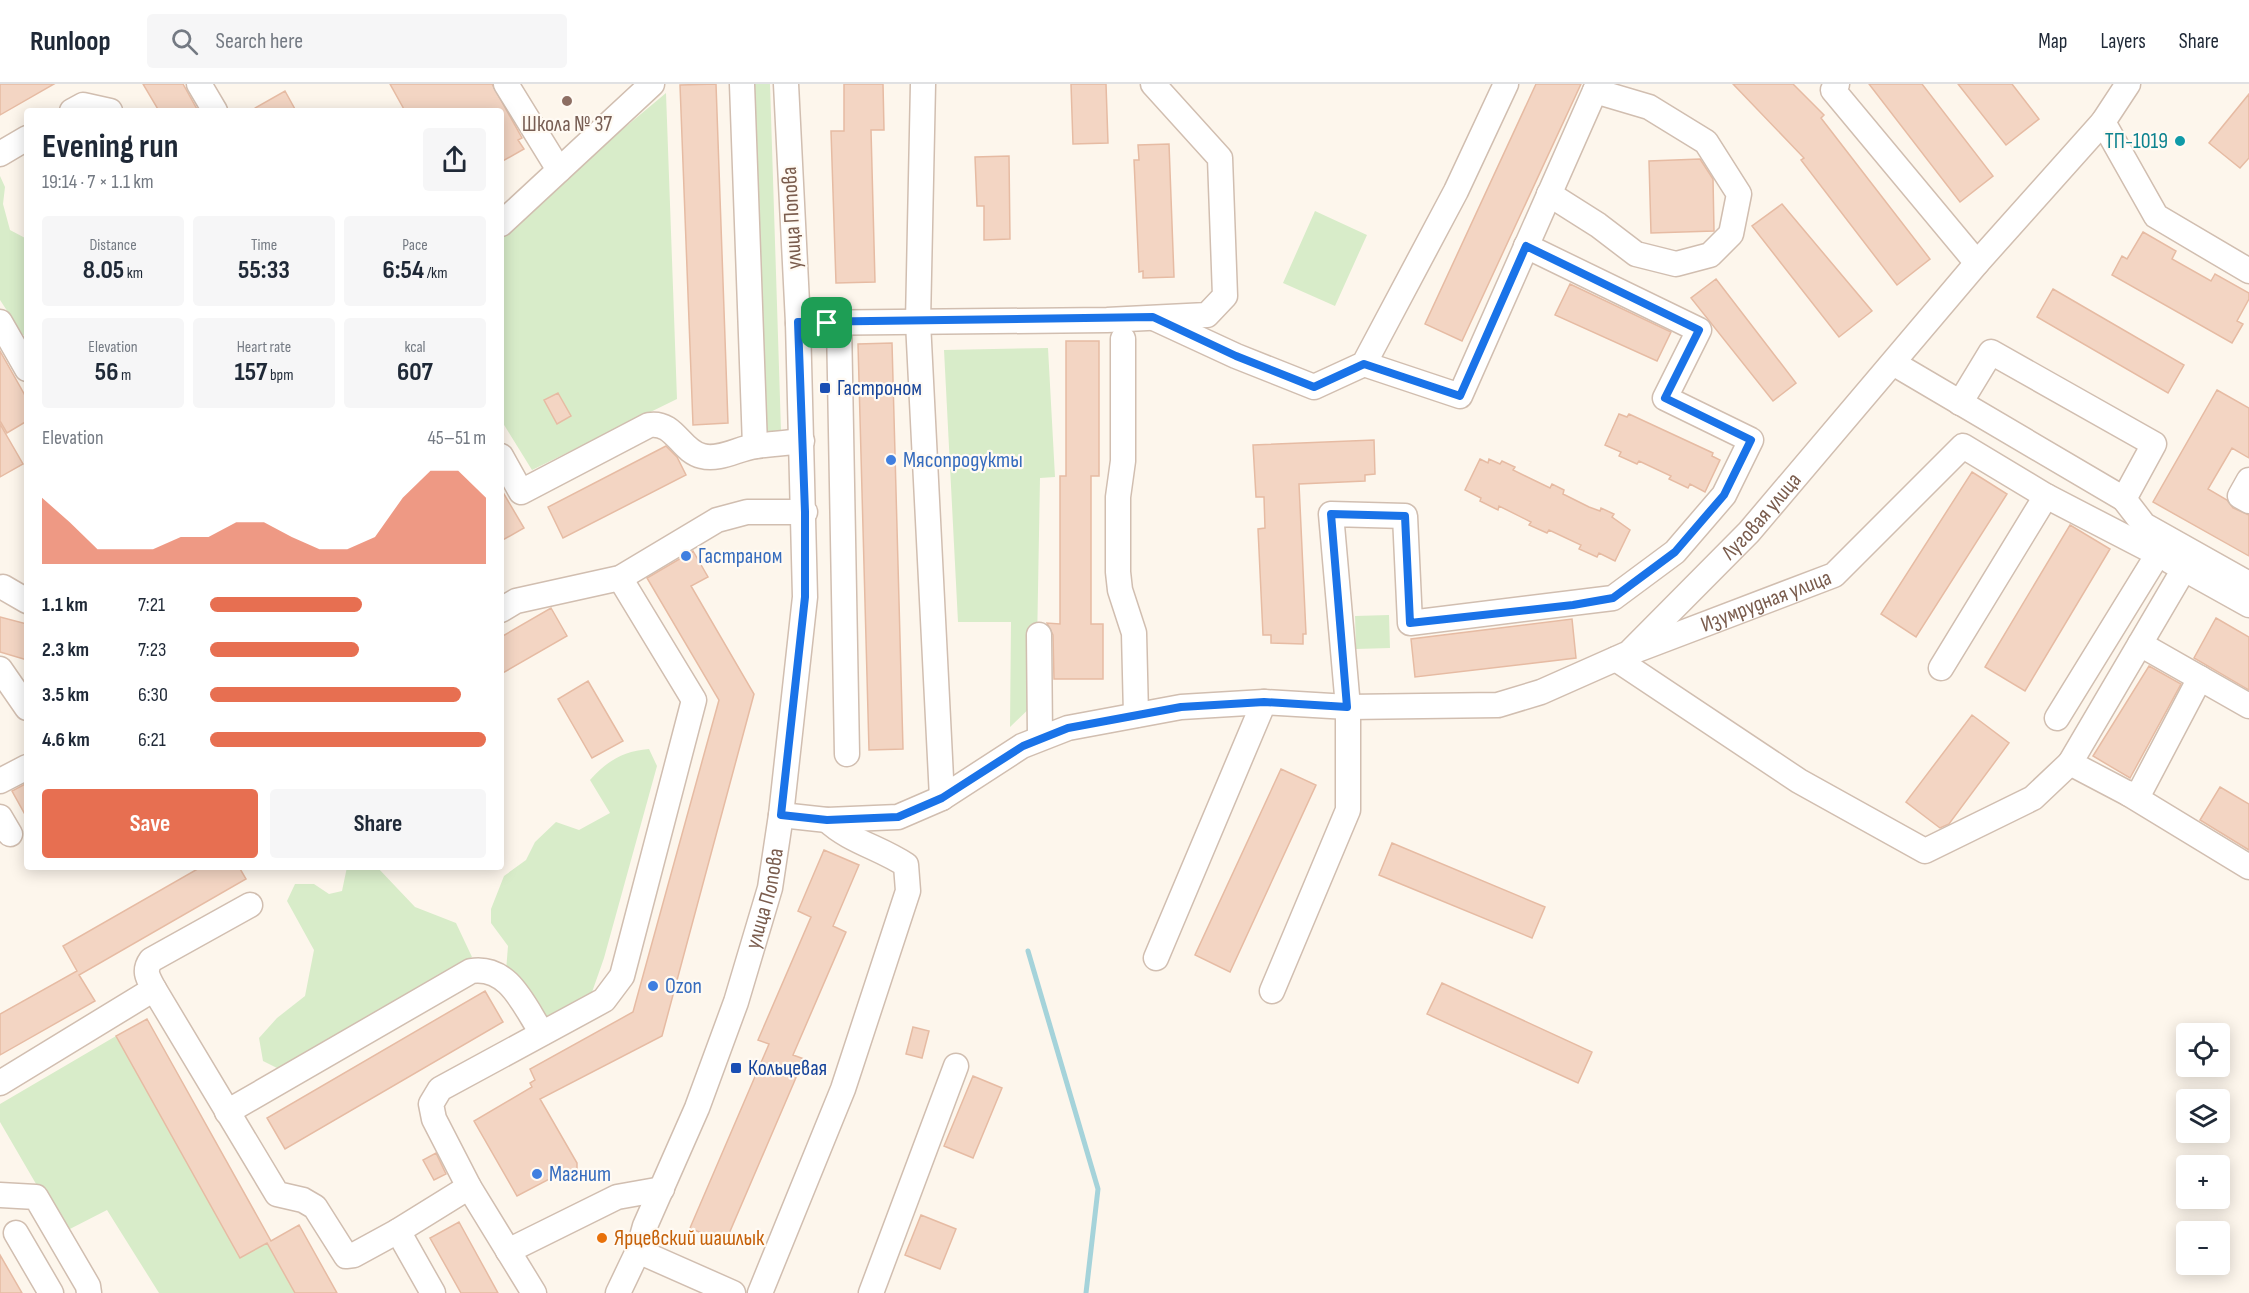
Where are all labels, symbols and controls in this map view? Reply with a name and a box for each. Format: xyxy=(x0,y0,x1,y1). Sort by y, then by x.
search box xyxy=(147,14,567,68)
text: Runloop xyxy=(30,25,111,58)
icon: search xyxy=(168,25,201,58)
text: Search here xyxy=(216,28,303,55)
text: Map xyxy=(2038,29,2067,54)
text: Layers xyxy=(2100,29,2146,54)
text: Share xyxy=(2179,29,2219,54)
marker: Школа № 37 xyxy=(560,94,574,108)
place label: Школа № 37 xyxy=(522,111,612,138)
text: Evening run xyxy=(42,127,178,167)
button: share xyxy=(423,128,486,191)
place label: ТП-1019 xyxy=(2105,128,2168,155)
marker: ТП-1019 xyxy=(2173,134,2187,148)
street label: улица Попова xyxy=(776,166,808,270)
text: 19:14 · 7 × 1.1 km xyxy=(42,170,154,194)
text: Distance xyxy=(89,236,137,255)
text: Time xyxy=(251,236,277,255)
text: Pace xyxy=(402,236,428,255)
text: 8.05 xyxy=(83,255,124,286)
text: 55:33 xyxy=(238,255,290,286)
text: 6:54 xyxy=(383,255,424,286)
text: km xyxy=(124,264,143,283)
text: /km xyxy=(424,264,447,283)
pin xyxy=(801,297,852,348)
icon: arrive xyxy=(810,306,843,339)
text: Elevation xyxy=(88,338,138,357)
text: Heart rate xyxy=(237,338,291,357)
text: kcal xyxy=(404,338,426,357)
text: 56 xyxy=(95,357,118,388)
text: 157 xyxy=(234,357,267,388)
text: 607 xyxy=(397,357,433,388)
text: m xyxy=(118,366,131,385)
text: bpm xyxy=(267,366,294,385)
place label: Гастроном xyxy=(837,375,922,402)
marker: Гастроном xyxy=(818,381,832,395)
text: Elevation xyxy=(42,426,104,450)
text: 45–51 m xyxy=(427,426,486,450)
place label: Мясопродукты xyxy=(903,447,1023,474)
marker: Мясопродукты xyxy=(884,453,898,467)
street label: Луговая улица xyxy=(1715,467,1807,566)
place label: Гастраном xyxy=(698,543,782,570)
marker: Гастраном xyxy=(679,549,693,563)
street label: Изумрудная улица xyxy=(1697,564,1835,638)
text: 1.1 km xyxy=(42,593,88,617)
text: 7:21 xyxy=(138,593,165,617)
text: 2.3 km xyxy=(42,638,89,662)
text: 7:23 xyxy=(138,638,166,662)
text: 3.5 km xyxy=(42,683,89,707)
text: 6:30 xyxy=(138,683,168,707)
text: 4.6 km xyxy=(42,728,90,752)
text: 6:21 xyxy=(138,728,166,752)
button: Save xyxy=(42,789,258,858)
button: Share xyxy=(270,789,486,858)
street label: улица Попова xyxy=(739,846,789,952)
place label: Ozon xyxy=(665,973,702,1000)
marker: Ozon xyxy=(646,979,660,993)
map controls xyxy=(2176,1023,2230,1275)
button: locate xyxy=(2176,1023,2230,1077)
place label: Кольцевая xyxy=(748,1055,827,1082)
marker: Кольцевая xyxy=(729,1061,743,1075)
button: layers xyxy=(2176,1089,2230,1143)
button: + xyxy=(2176,1155,2230,1209)
place label: Магнит xyxy=(549,1161,611,1188)
marker: Магнит xyxy=(530,1167,544,1181)
button: − xyxy=(2176,1221,2230,1275)
place label: Ярцевский шашлык xyxy=(614,1225,765,1252)
marker: Ярцевский шашлык xyxy=(595,1231,609,1245)

